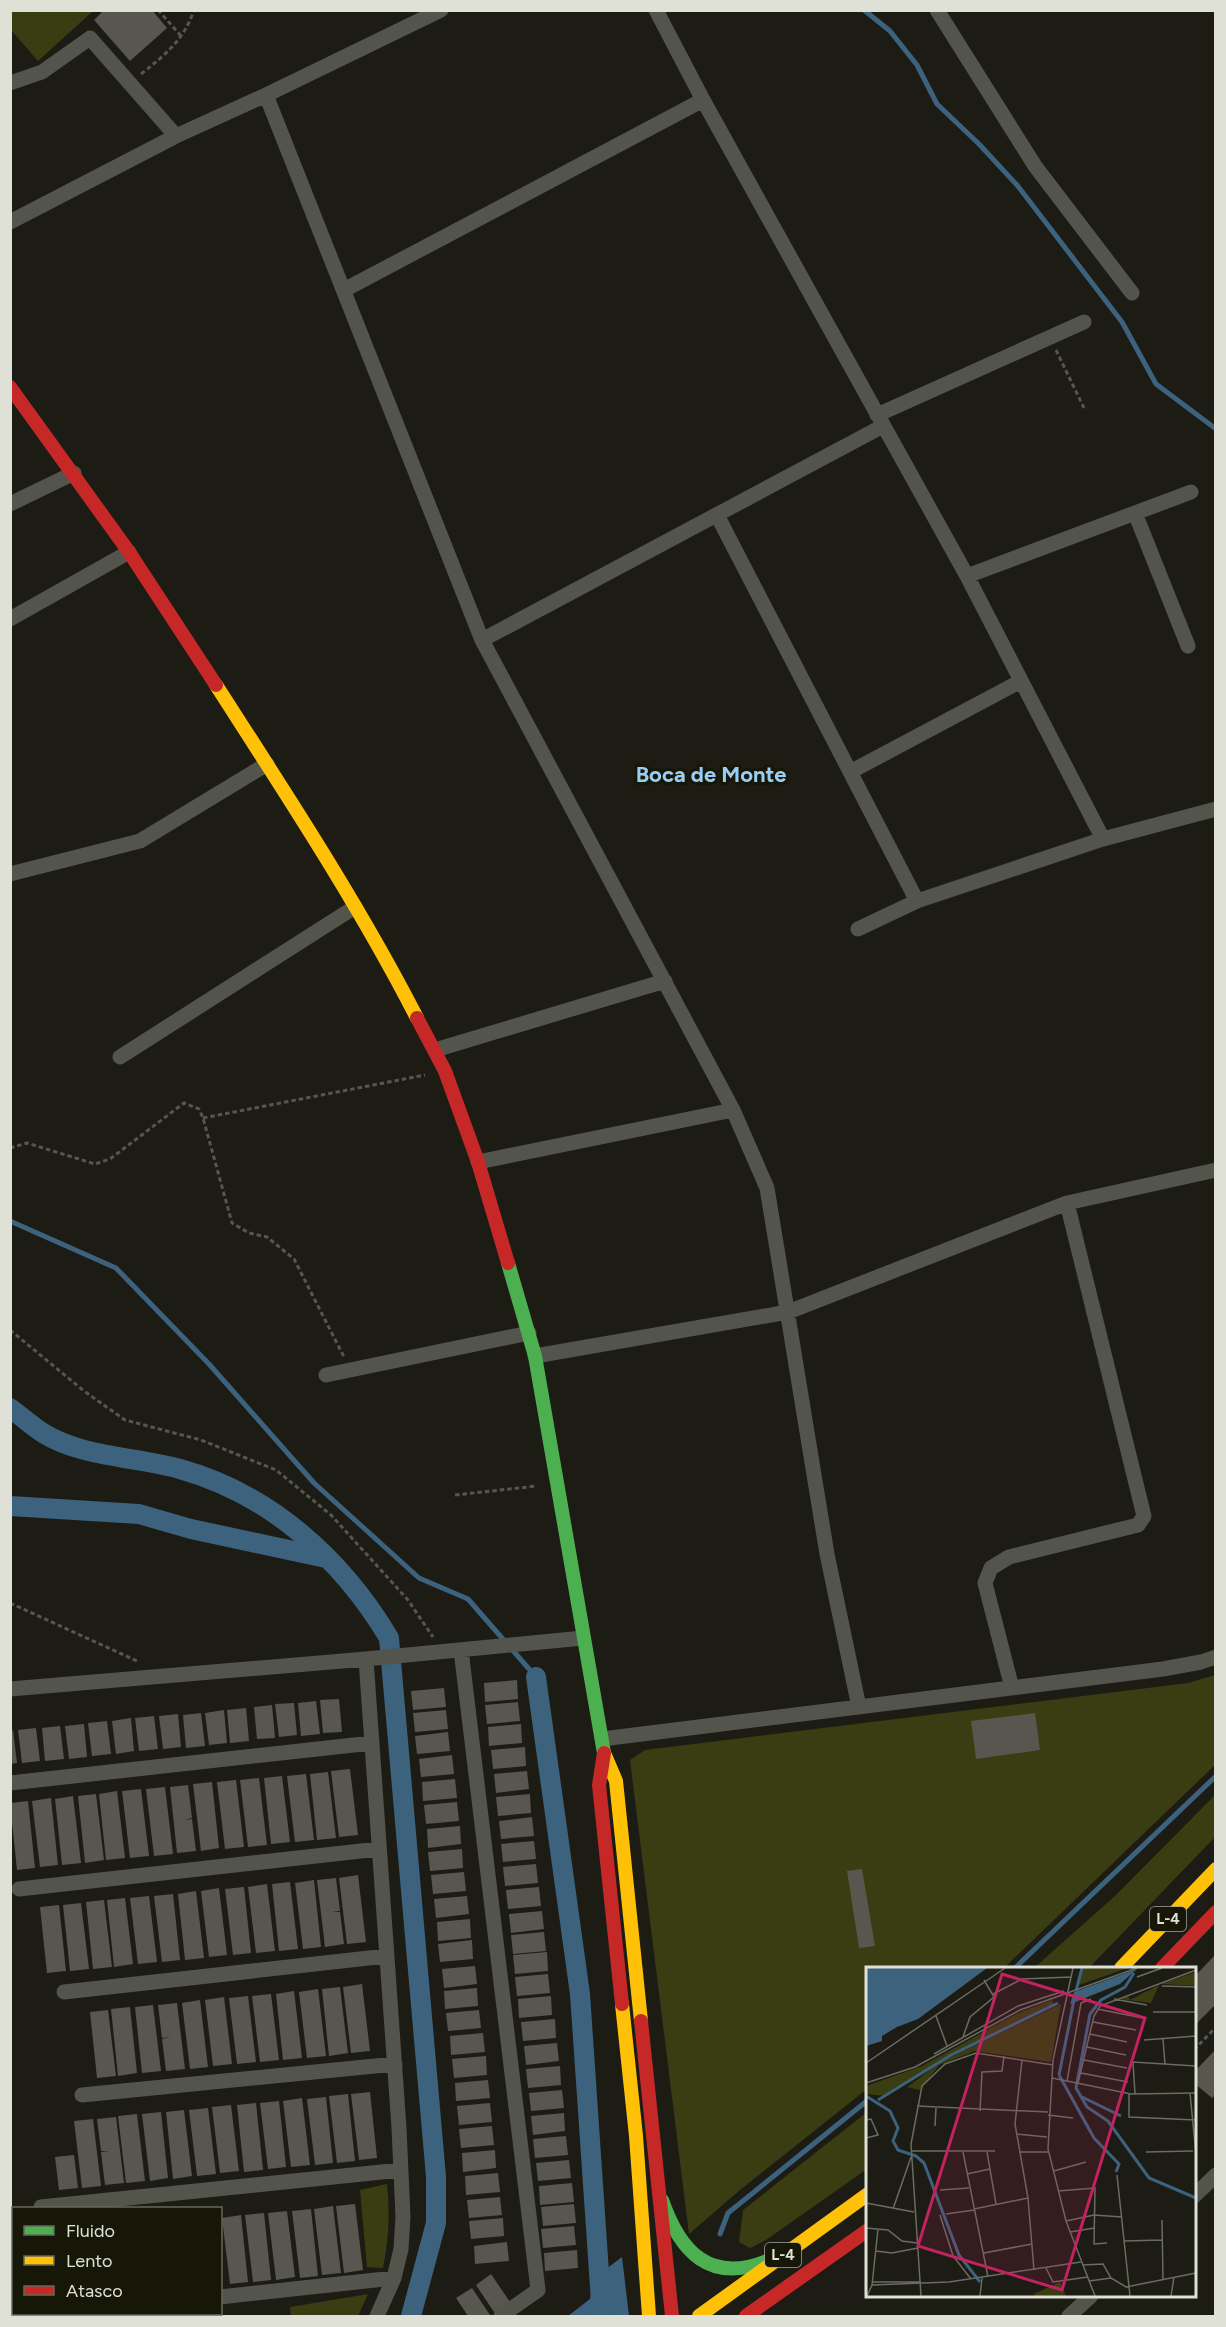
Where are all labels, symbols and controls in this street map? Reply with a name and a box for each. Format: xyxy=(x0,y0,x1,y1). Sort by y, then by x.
district label: Boca de Monte xyxy=(636,761,786,788)
road number: L-4 xyxy=(1150,1907,1186,1931)
inset map xyxy=(866,1967,1196,2297)
legend xyxy=(12,2207,222,2315)
text: Fluido xyxy=(66,2220,115,2242)
road number: L-4 xyxy=(765,2243,801,2267)
text: Lento xyxy=(66,2250,112,2272)
text: Atasco xyxy=(66,2280,123,2302)

